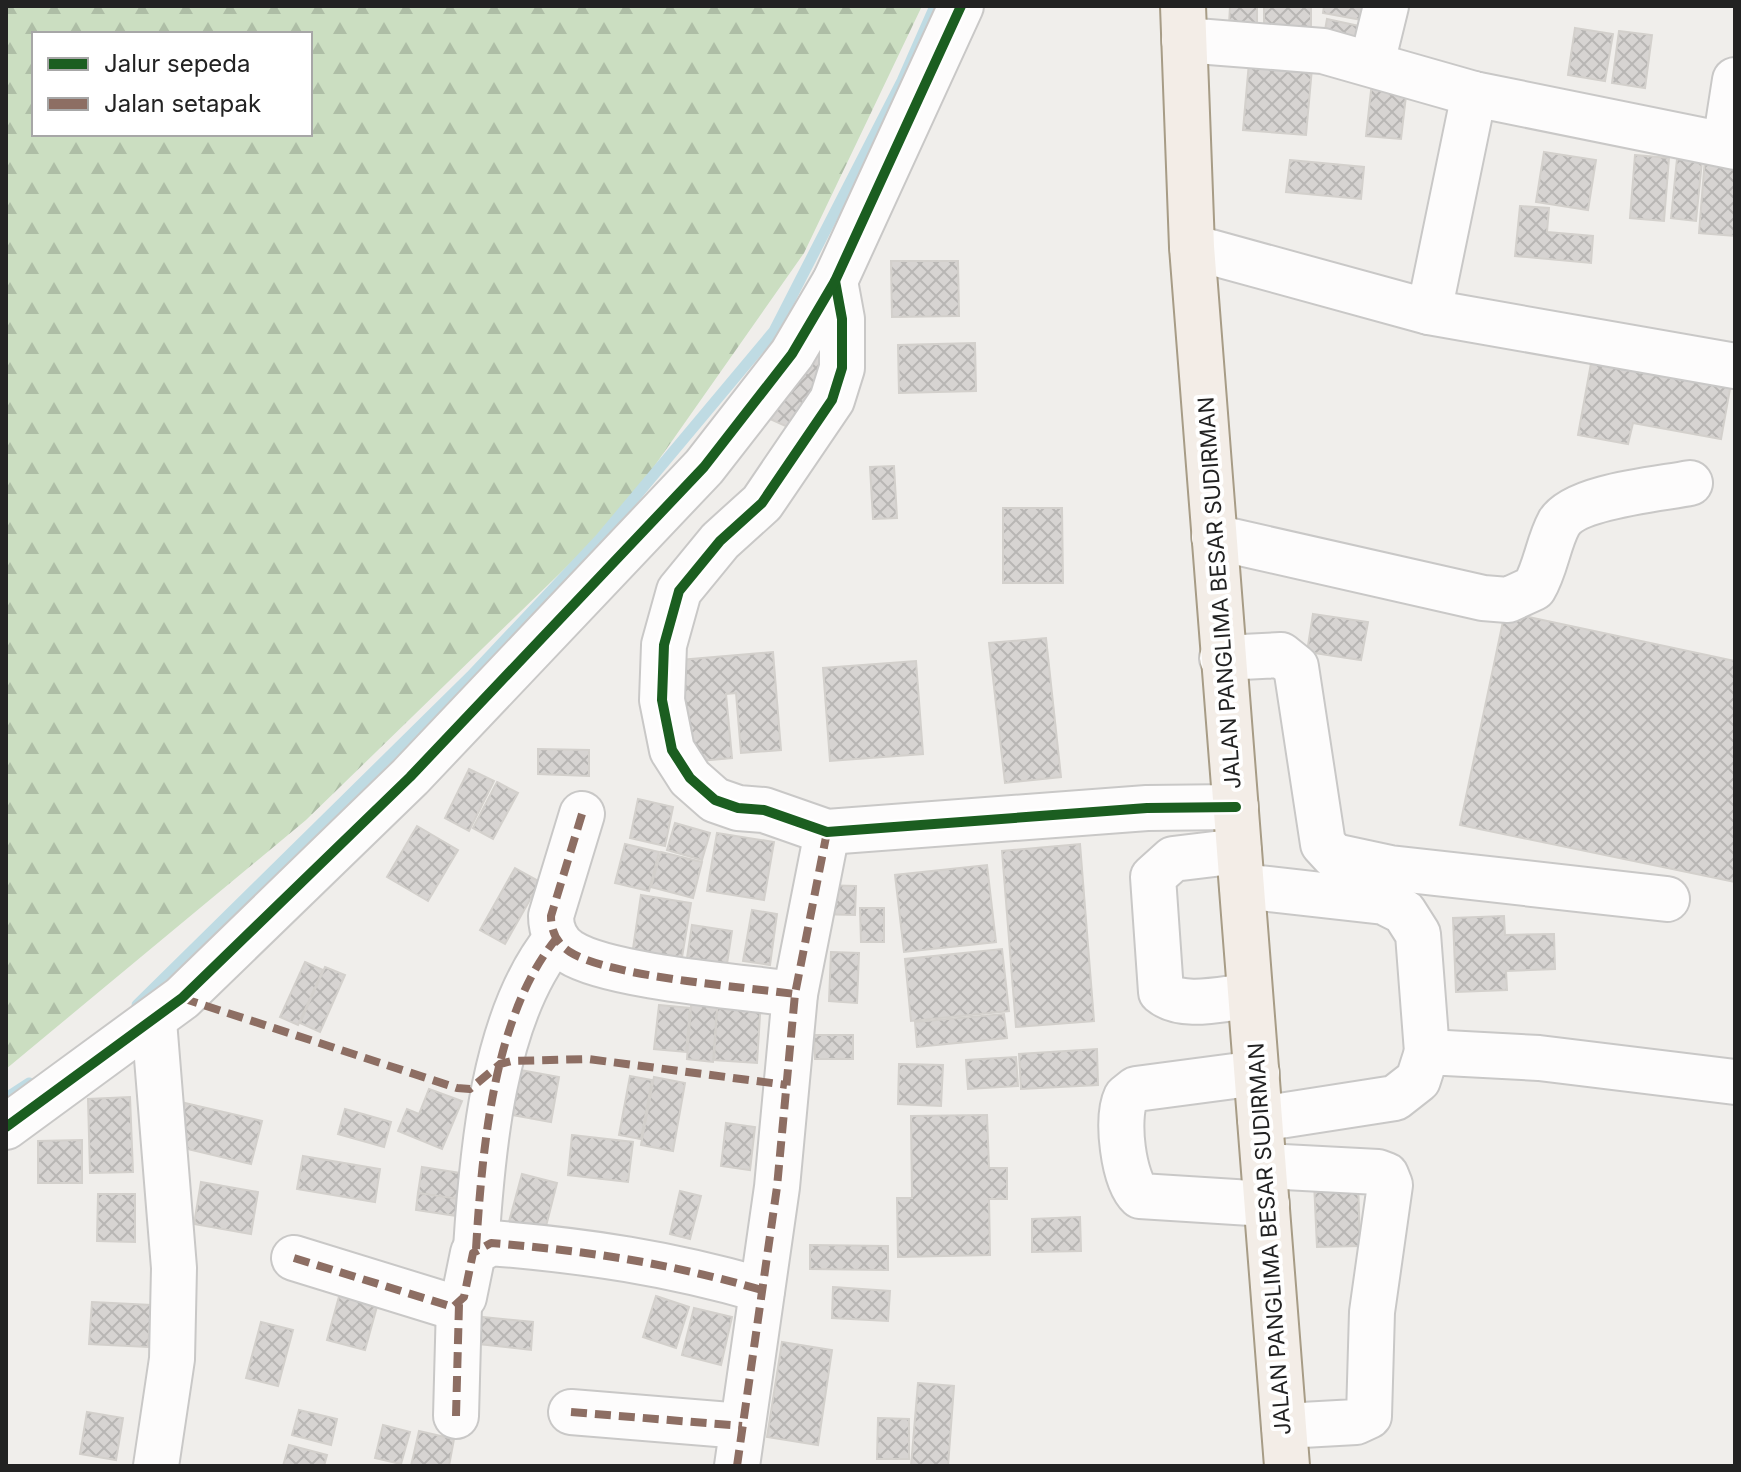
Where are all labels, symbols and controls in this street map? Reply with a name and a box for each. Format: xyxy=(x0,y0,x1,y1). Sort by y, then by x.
legend xyxy=(32,32,312,136)
text: Jalur sepeda xyxy=(104,49,250,78)
text: Jalan setapak xyxy=(104,89,261,118)
street label: JALAN PANGLIMA BESAR SUDIRMAN xyxy=(1192,396,1246,790)
street label: JALAN PANGLIMA BESAR SUDIRMAN xyxy=(1242,1042,1296,1436)

